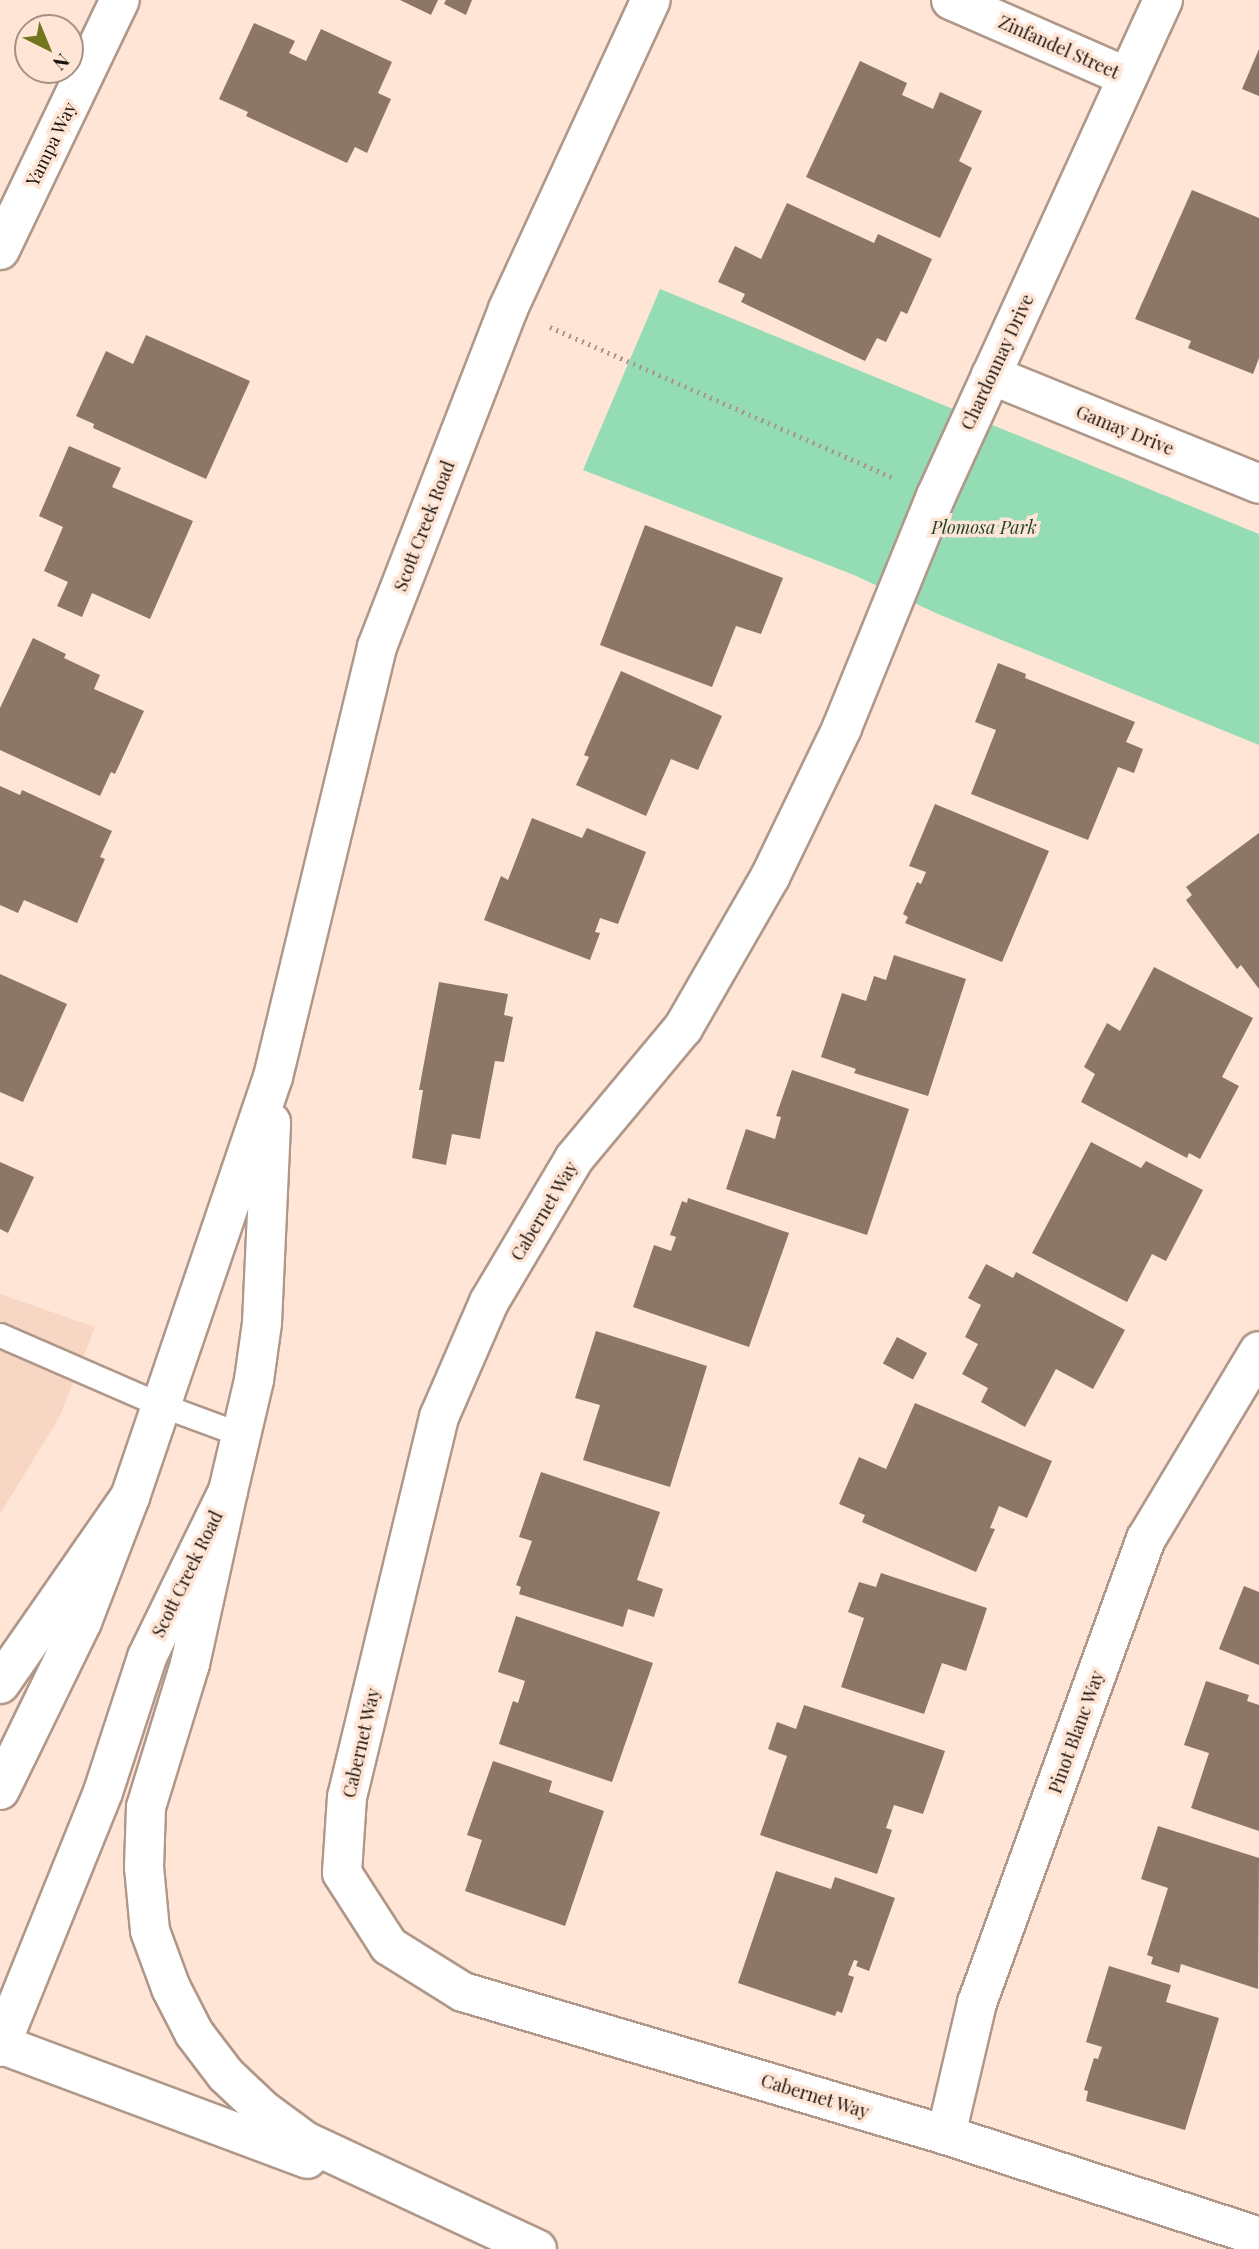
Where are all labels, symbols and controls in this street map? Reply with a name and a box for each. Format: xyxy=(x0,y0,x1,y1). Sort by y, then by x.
street label: Zinfandel Street xyxy=(995,11,1123,83)
north arrow xyxy=(14,14,84,84)
text: N xyxy=(48,49,76,77)
street label: Yampa Way xyxy=(21,98,81,190)
street label: Chardonnay Drive xyxy=(956,290,1038,434)
street label: Gamay Drive xyxy=(1073,401,1177,459)
street label: Scott Creek Road xyxy=(389,458,459,594)
park label: Plomosa Park xyxy=(931,516,1037,538)
street label: Cabernet Way xyxy=(506,1157,582,1265)
street label: Scott Creek Road xyxy=(147,1507,227,1641)
street label: Pinot Blanc Way xyxy=(1044,1667,1108,1797)
street label: Cabernet Way xyxy=(338,1686,384,1800)
street label: Cabernet Way xyxy=(758,2069,872,2123)

